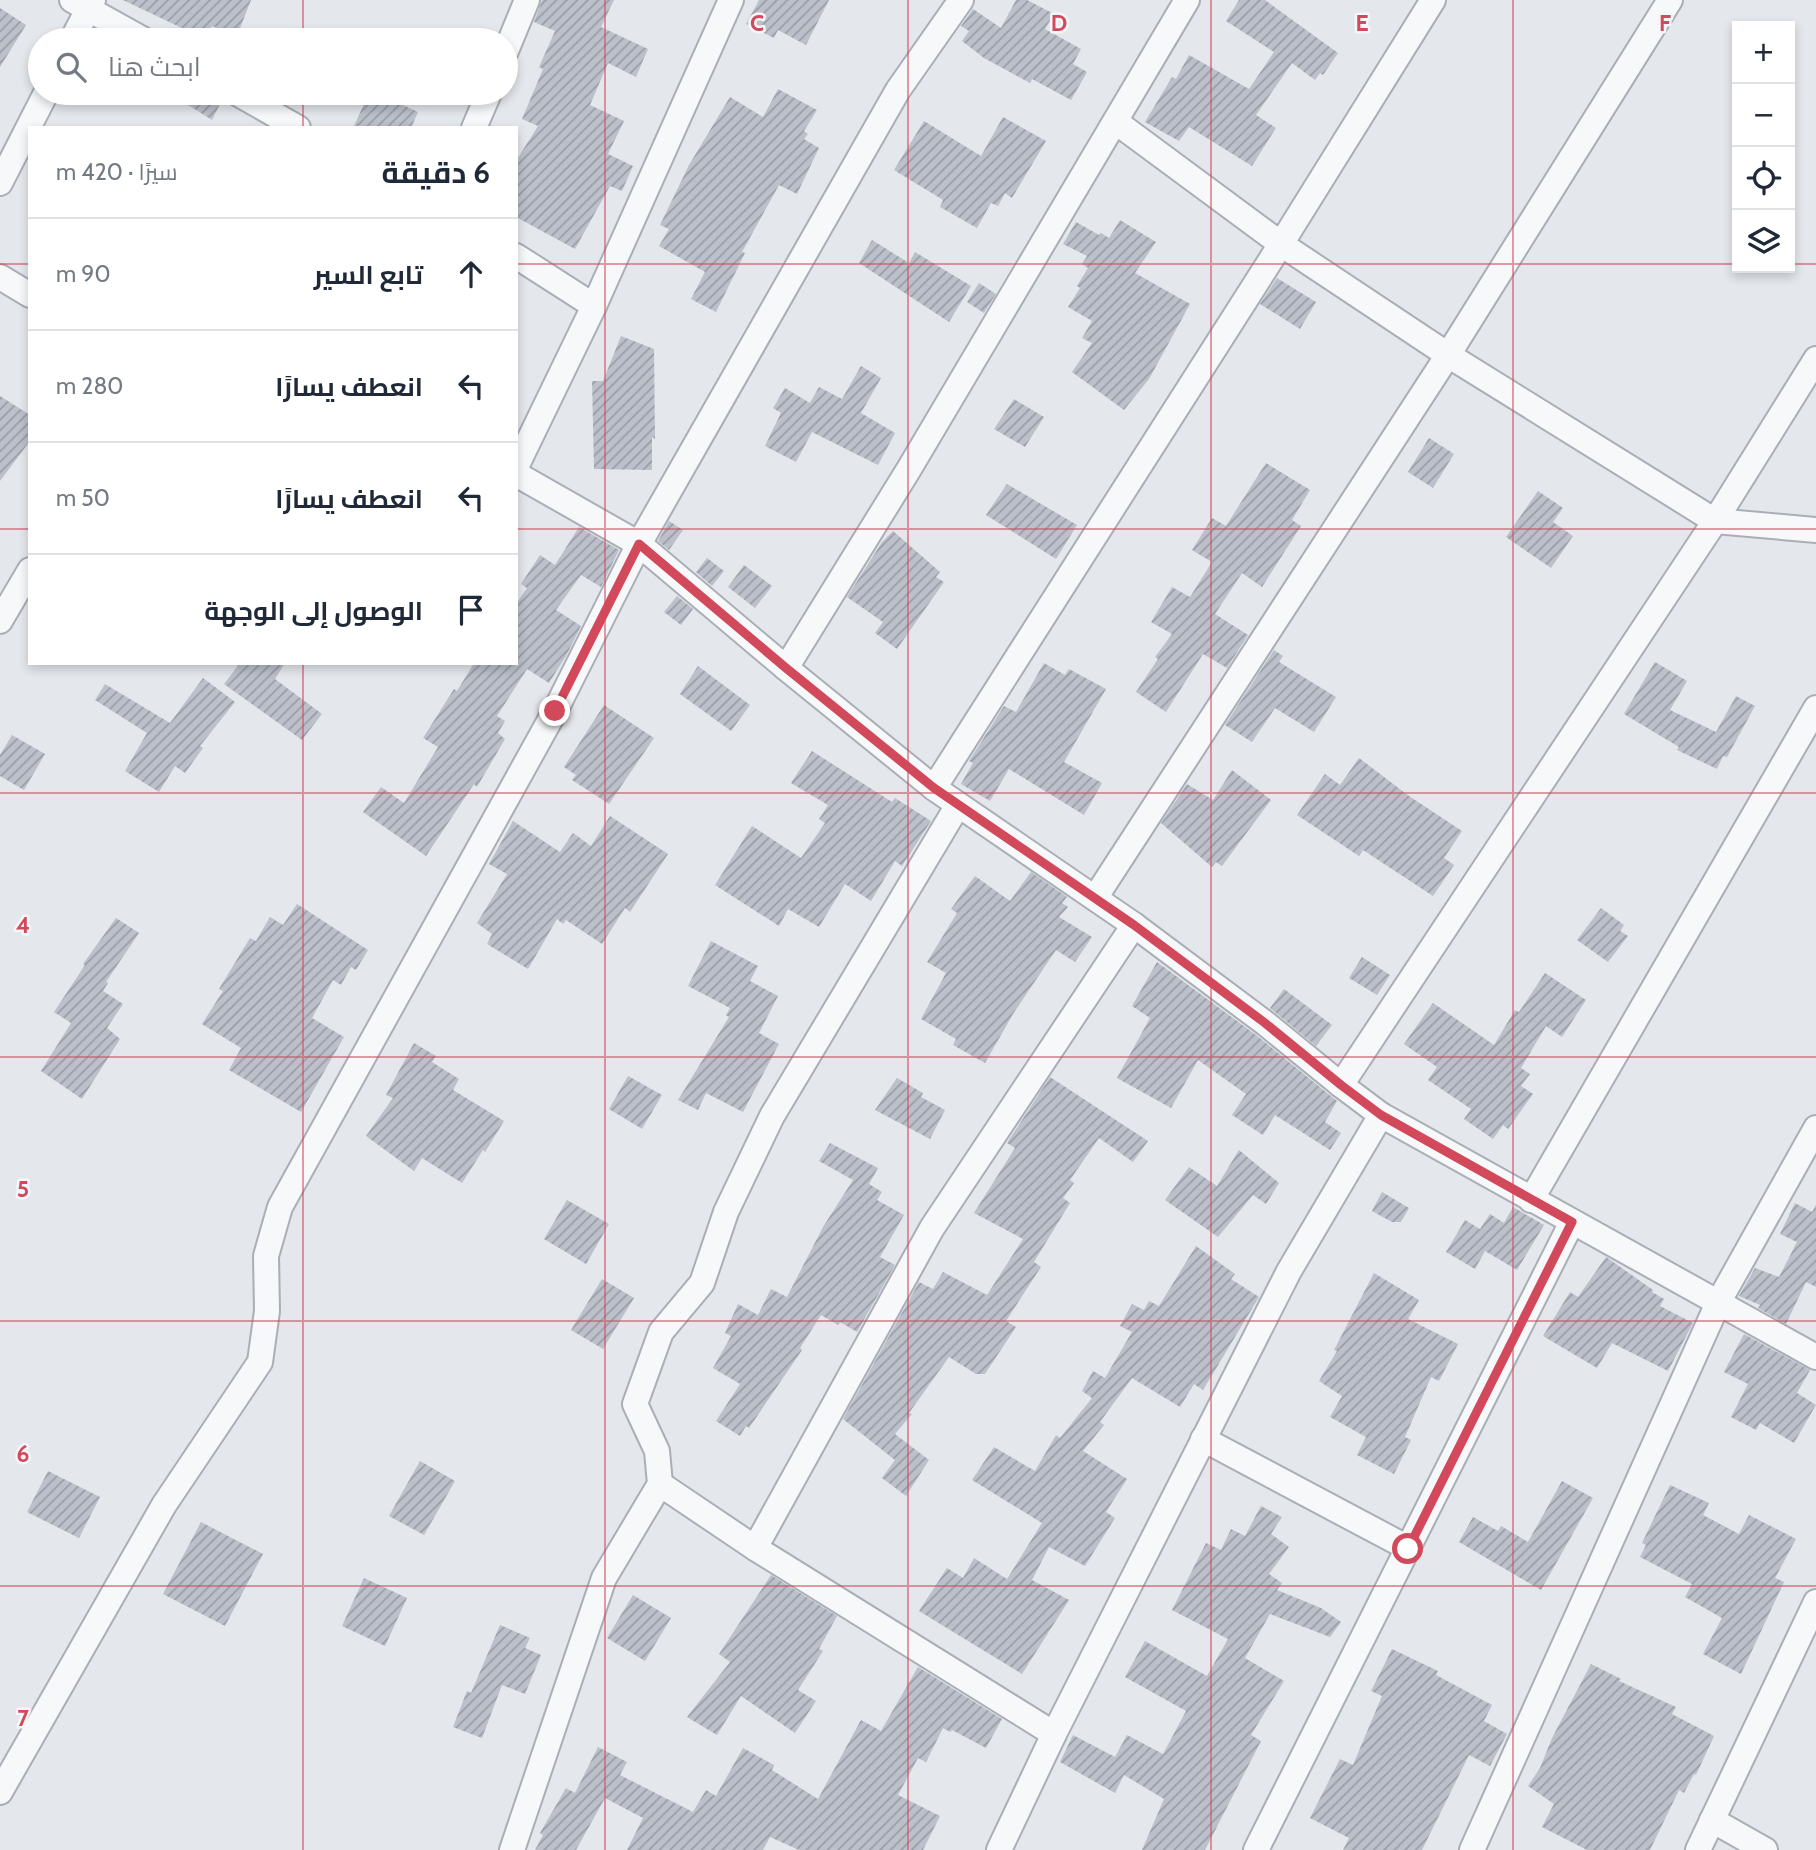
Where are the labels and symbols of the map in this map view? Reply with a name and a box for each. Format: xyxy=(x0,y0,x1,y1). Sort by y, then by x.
text: C xyxy=(750,9,764,37)
text: D xyxy=(1051,9,1067,37)
text: E xyxy=(1355,9,1369,37)
text: F xyxy=(1659,9,1671,37)
route end xyxy=(539,695,570,726)
text: 4 xyxy=(16,911,30,939)
text: 5 xyxy=(17,1175,29,1203)
text: 6 xyxy=(17,1440,29,1468)
route start xyxy=(1392,1533,1423,1564)
text: 7 xyxy=(17,1704,29,1732)

